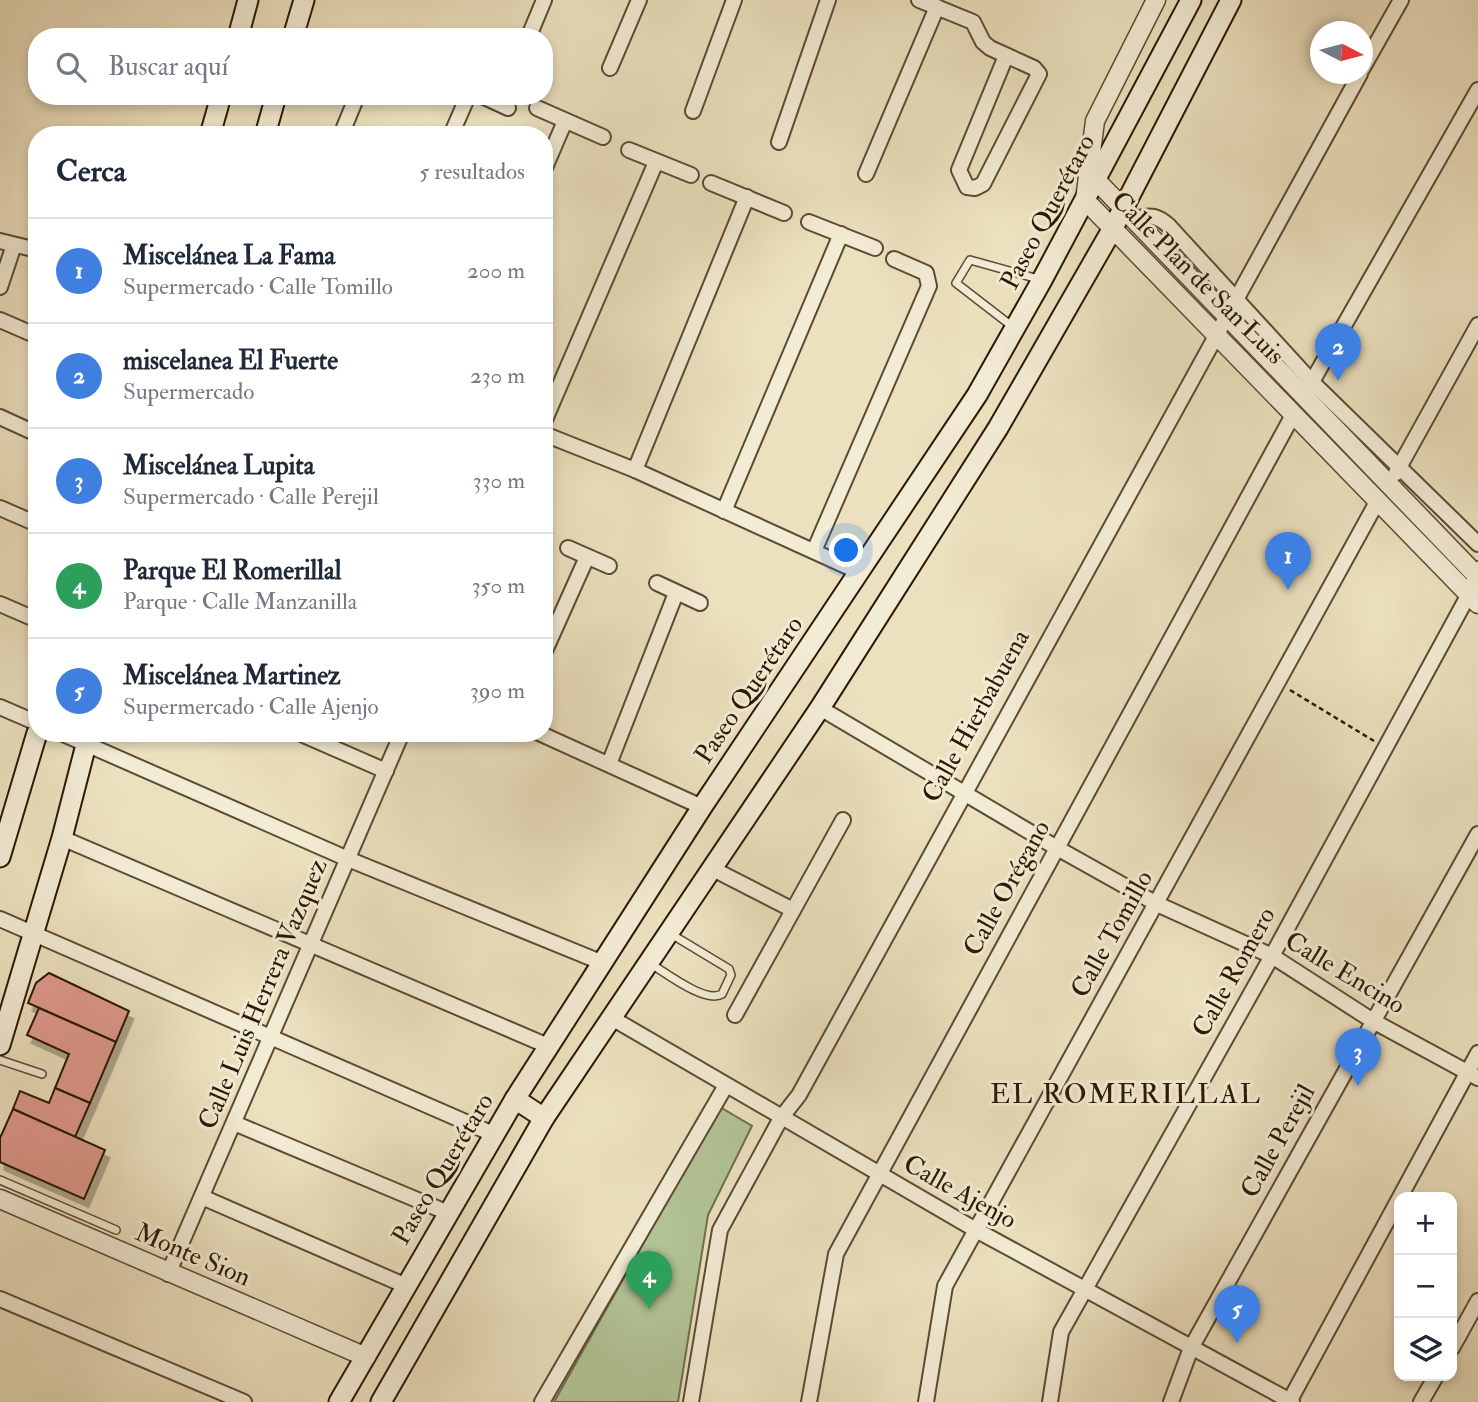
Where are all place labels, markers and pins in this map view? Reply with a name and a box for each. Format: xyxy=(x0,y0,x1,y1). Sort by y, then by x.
pin: 2 xyxy=(1315,323,1361,381)
pin: 1 xyxy=(1265,532,1311,590)
pin: 3 xyxy=(1335,1028,1381,1086)
pin: 4 xyxy=(626,1251,672,1309)
pin: 5 xyxy=(1214,1285,1260,1343)

